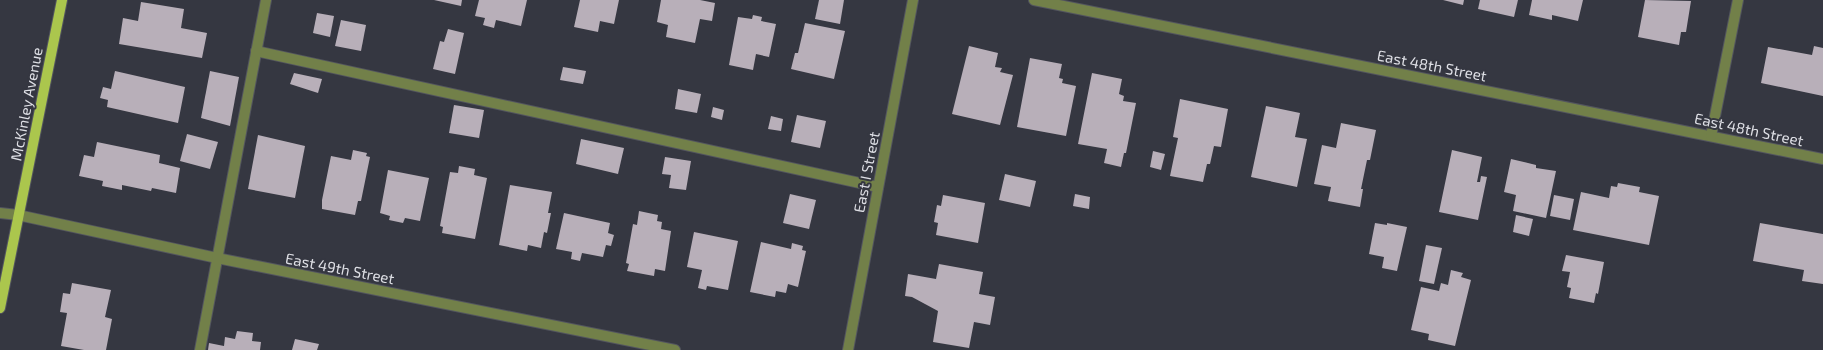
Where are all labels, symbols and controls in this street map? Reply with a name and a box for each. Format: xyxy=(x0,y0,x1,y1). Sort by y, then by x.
street label: McKinley Avenue xyxy=(6,46,46,162)
street label: East 48th Street xyxy=(1376,46,1489,84)
street label: East 48th Street xyxy=(1693,109,1805,149)
street label: East I Street xyxy=(849,130,883,214)
street label: East 49th Street xyxy=(284,249,396,287)

